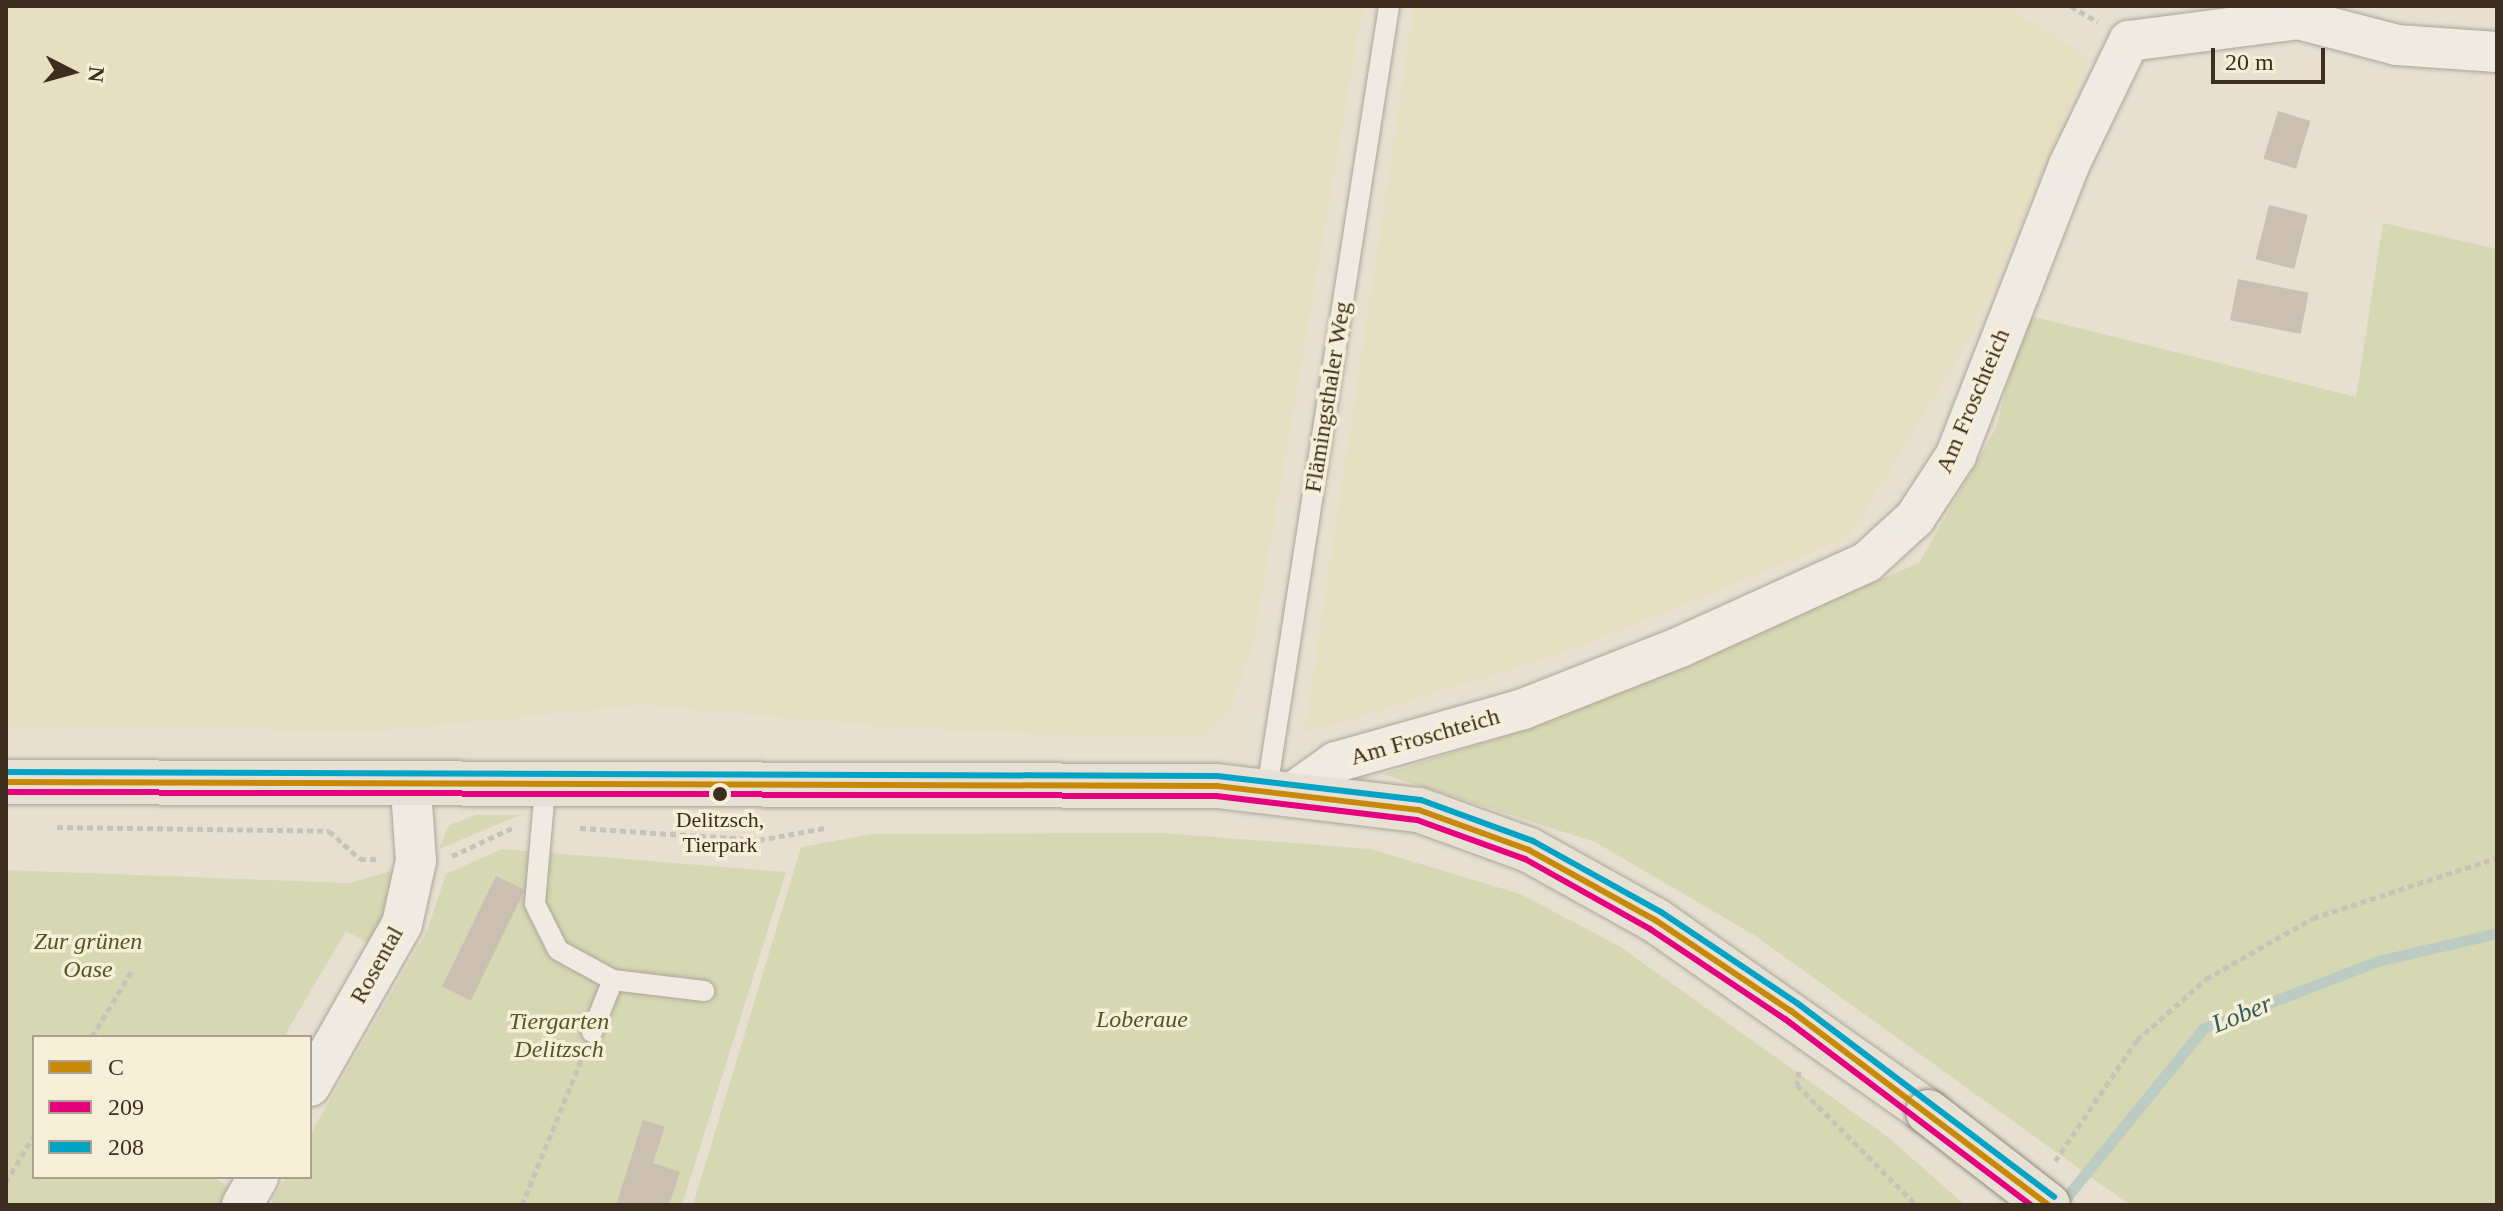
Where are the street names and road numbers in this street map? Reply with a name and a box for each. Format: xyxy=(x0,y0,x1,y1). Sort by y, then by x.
street label: Flämingsthaler Weg xyxy=(1299,299,1357,495)
street label: Am Froschteich xyxy=(1930,325,2016,477)
street label: Am Froschteich xyxy=(1347,702,1503,772)
street label: Rosental xyxy=(344,921,410,1009)

